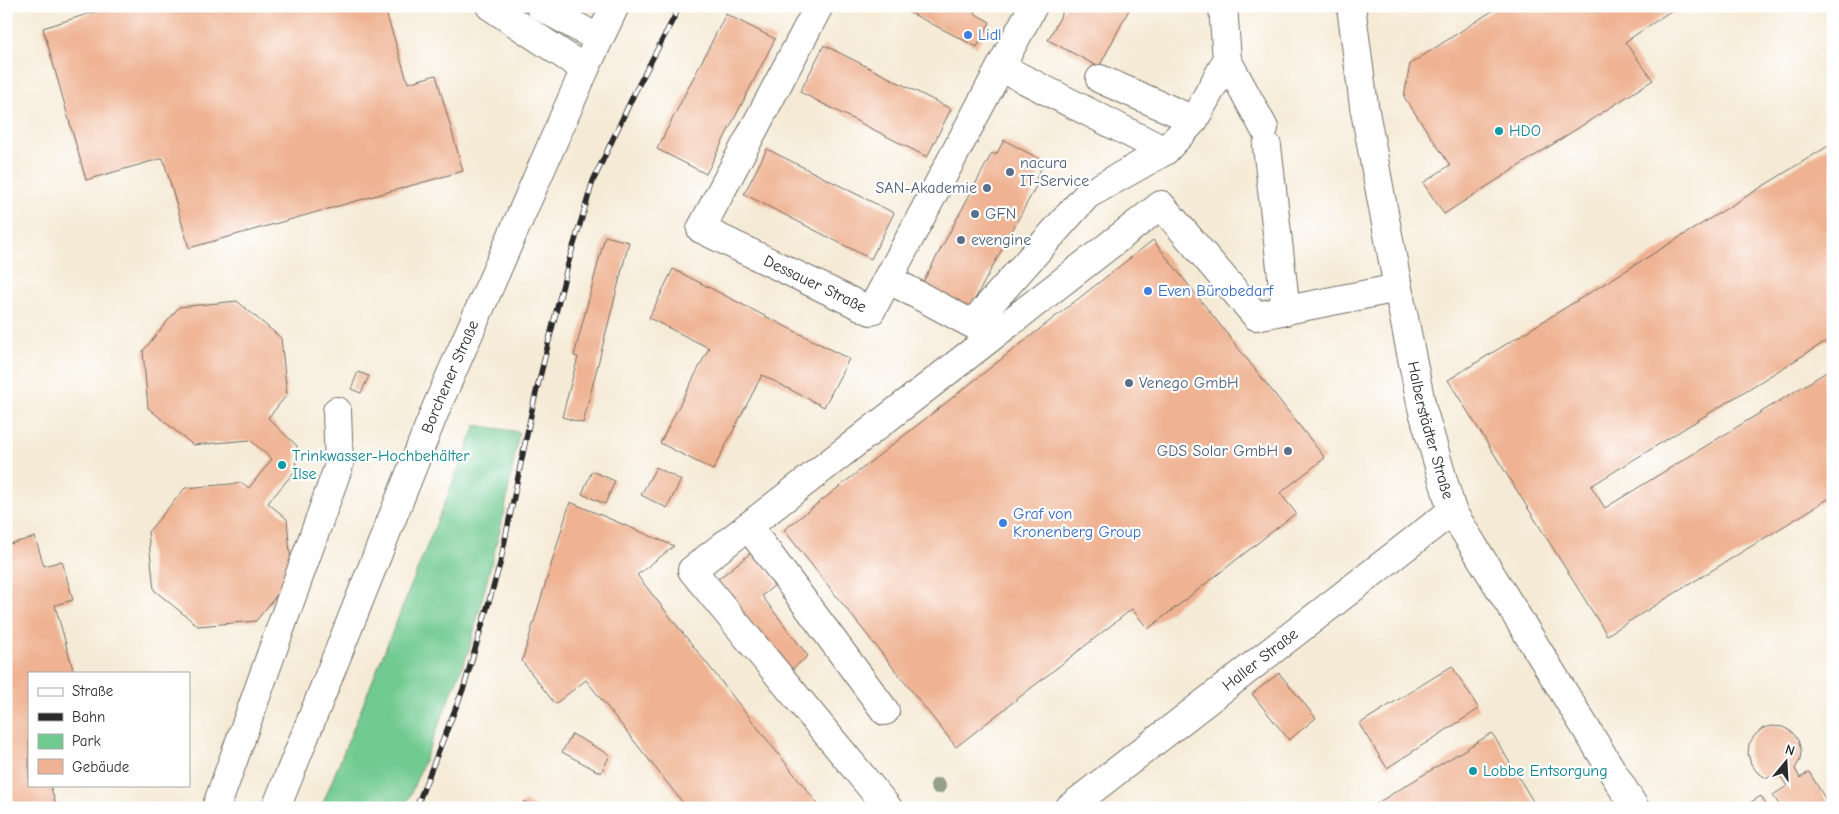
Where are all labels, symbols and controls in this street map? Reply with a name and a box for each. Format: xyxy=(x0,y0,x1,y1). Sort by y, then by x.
place label: Lidl xyxy=(978,26,1002,44)
marker: Lidl xyxy=(962,29,974,41)
place label: HDO xyxy=(1509,122,1541,140)
marker: HDO xyxy=(1493,125,1505,137)
place label: nacura IT-Service xyxy=(1020,154,1089,190)
marker: nacura IT-Service xyxy=(1004,166,1016,178)
place label: SAN-Akademie xyxy=(876,179,977,197)
marker: SAN-Akademie xyxy=(981,182,993,194)
place label: GFN xyxy=(985,205,1016,223)
marker: GFN xyxy=(969,208,981,220)
place label: evengine xyxy=(971,231,1031,249)
marker: evengine xyxy=(955,234,967,246)
street label: Dessauer Straße xyxy=(761,252,869,316)
place label: Even Bürobedarf xyxy=(1158,282,1275,300)
marker: Even Bürobedarf xyxy=(1142,285,1154,297)
street label: Borchener Straße xyxy=(418,318,482,436)
street label: Halberstädter Straße xyxy=(1404,360,1457,501)
place label: Venego GmbH xyxy=(1139,374,1239,392)
marker: Venego GmbH xyxy=(1123,377,1135,389)
place label: GDS Solar GmbH xyxy=(1157,442,1278,460)
marker: GDS Solar GmbH xyxy=(1282,445,1294,457)
place label: Trinkwasser-Hochbehälter Ilse xyxy=(292,447,470,483)
marker: Trinkwasser-Hochbehälter Ilse xyxy=(276,459,288,471)
place label: Graf von Kronenberg Group xyxy=(1013,505,1141,541)
marker: Graf von Kronenberg Group xyxy=(997,517,1009,529)
street label: Haller Straße xyxy=(1219,625,1302,695)
legend xyxy=(28,672,190,786)
text: Straße xyxy=(72,682,114,700)
text: Bahn xyxy=(72,708,105,726)
text: Park xyxy=(72,732,101,750)
north arrow xyxy=(1762,736,1812,786)
text: N xyxy=(1783,741,1797,760)
text: Gebäude xyxy=(72,758,130,776)
place label: Lobbe Entsorgung xyxy=(1483,762,1608,780)
marker: Lobbe Entsorgung xyxy=(1467,765,1479,777)

